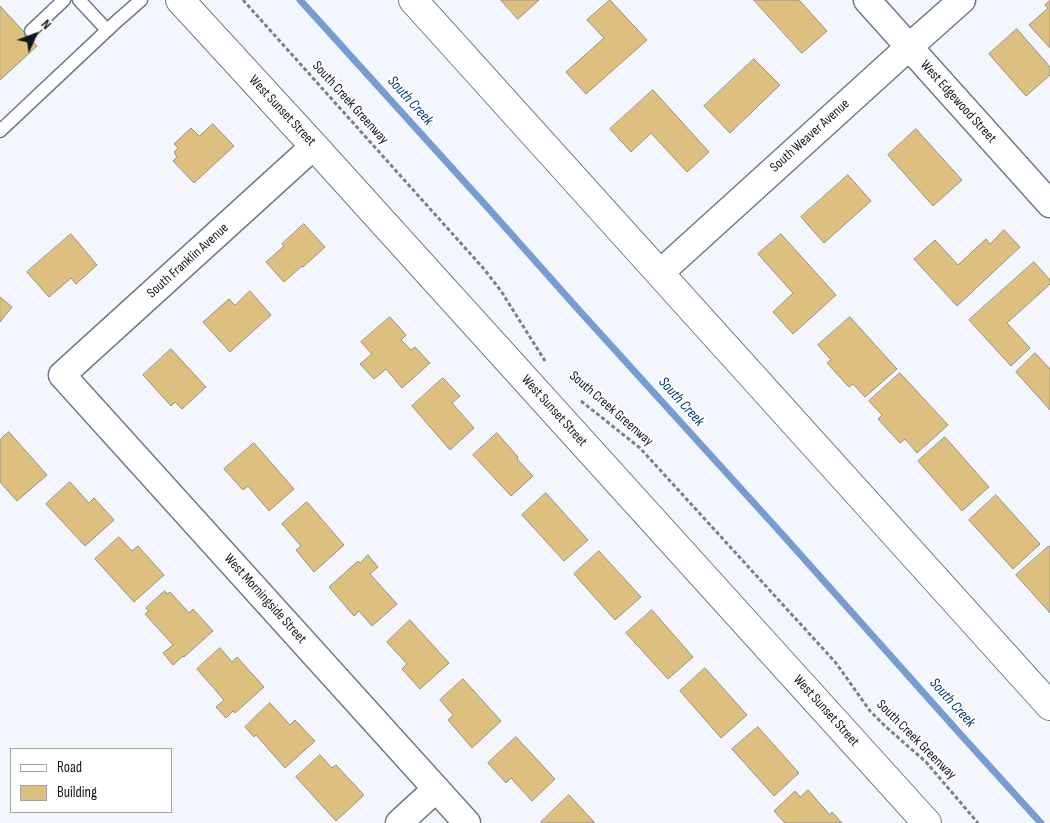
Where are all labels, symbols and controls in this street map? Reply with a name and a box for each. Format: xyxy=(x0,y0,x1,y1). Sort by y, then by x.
north arrow xyxy=(10,10,60,60)
text: N xyxy=(38,16,55,33)
street label: West Edgewood Street xyxy=(916,57,1000,147)
street label: South Creek Greenway xyxy=(308,58,392,148)
street label: West Sunset Street xyxy=(245,72,319,150)
water label: South Creek xyxy=(383,73,437,129)
street label: South Weaver Avenue xyxy=(767,96,853,176)
street label: South Franklin Avenue xyxy=(144,220,232,302)
street label: South Creek Greenway xyxy=(566,368,656,450)
street label: West Sunset Street xyxy=(517,372,591,450)
water label: South Creek xyxy=(654,374,708,430)
street label: West Morningside Street xyxy=(220,551,310,647)
street label: West Sunset Street xyxy=(789,672,863,750)
water label: South Creek xyxy=(925,675,979,731)
street label: South Creek Greenway xyxy=(873,697,959,783)
legend xyxy=(10,748,172,813)
text: Road xyxy=(57,758,82,777)
text: Building xyxy=(57,783,97,802)

